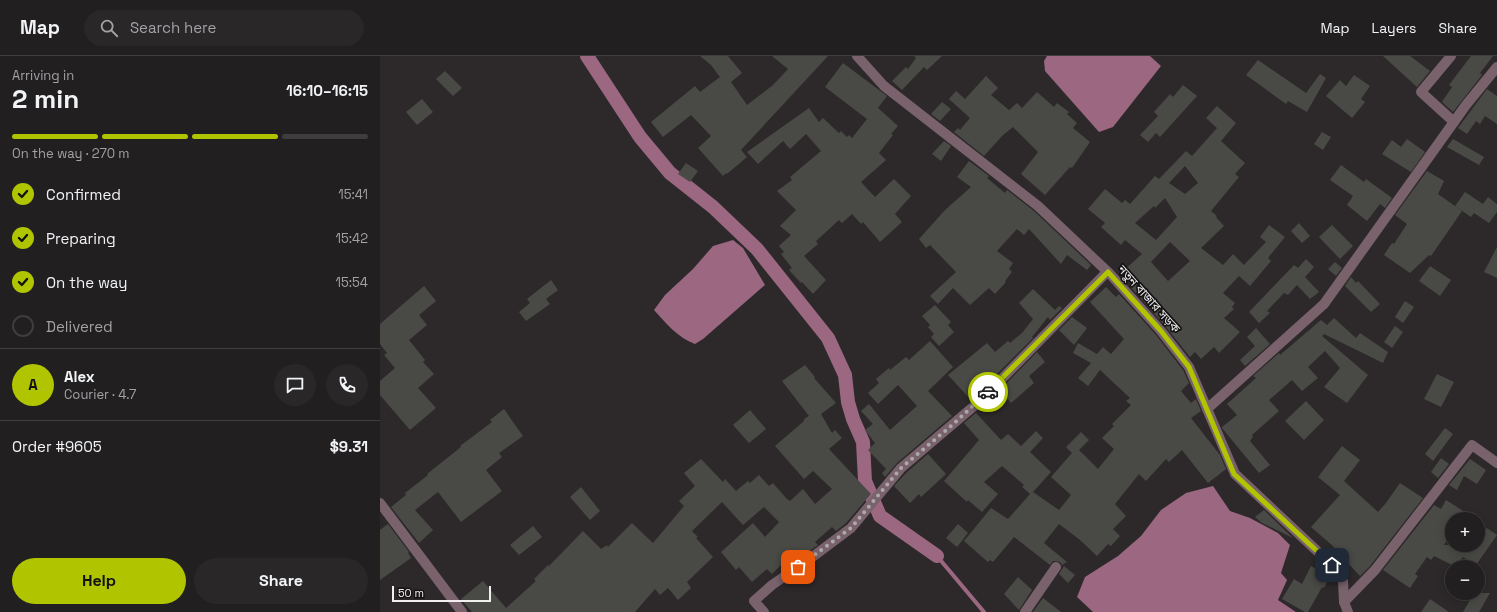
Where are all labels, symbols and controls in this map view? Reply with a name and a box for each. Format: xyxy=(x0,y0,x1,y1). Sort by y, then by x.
search box xyxy=(84,10,364,46)
text: Map xyxy=(20,15,60,40)
icon: search xyxy=(98,17,120,39)
text: Search here xyxy=(130,18,216,37)
text: Map xyxy=(1320,19,1350,37)
text: Layers xyxy=(1372,19,1416,37)
text: Share xyxy=(1438,19,1477,37)
text: Arriving in xyxy=(12,67,74,84)
text: 16:10–16:15 xyxy=(286,81,368,100)
text: 2 min xyxy=(12,82,79,116)
text: On the way · 270 m xyxy=(12,145,130,162)
icon: check xyxy=(12,183,34,205)
text: Confirmed xyxy=(46,185,121,204)
text: 15:41 xyxy=(338,186,368,203)
icon: check xyxy=(12,227,34,249)
text: Preparing xyxy=(46,229,116,248)
text: 15:42 xyxy=(336,230,368,247)
street label: নতুন বাজার সড়ক xyxy=(1113,261,1184,337)
icon: check xyxy=(12,271,34,293)
text: On the way xyxy=(46,273,127,292)
text: 15:54 xyxy=(336,274,368,291)
text: Delivered xyxy=(46,317,113,336)
button: chat xyxy=(274,364,316,406)
button: phone xyxy=(326,364,368,406)
text: Alex xyxy=(64,367,95,386)
courier xyxy=(968,372,1008,412)
text: A xyxy=(28,375,38,394)
icon: car xyxy=(977,381,999,403)
text: Courier · 4.7 xyxy=(64,386,136,403)
text: Order #9605 xyxy=(12,437,102,456)
text: $9.31 xyxy=(330,437,368,456)
map controls xyxy=(1445,512,1485,600)
button: + xyxy=(1445,512,1485,552)
pin xyxy=(1315,548,1349,582)
pin xyxy=(781,550,815,584)
icon: home xyxy=(1321,554,1343,576)
icon: bag xyxy=(787,556,809,578)
button: Help xyxy=(12,558,186,604)
button: Share xyxy=(194,558,368,604)
button: − xyxy=(1445,560,1485,600)
scale bar xyxy=(392,584,491,603)
text: 50 m xyxy=(398,586,424,600)

